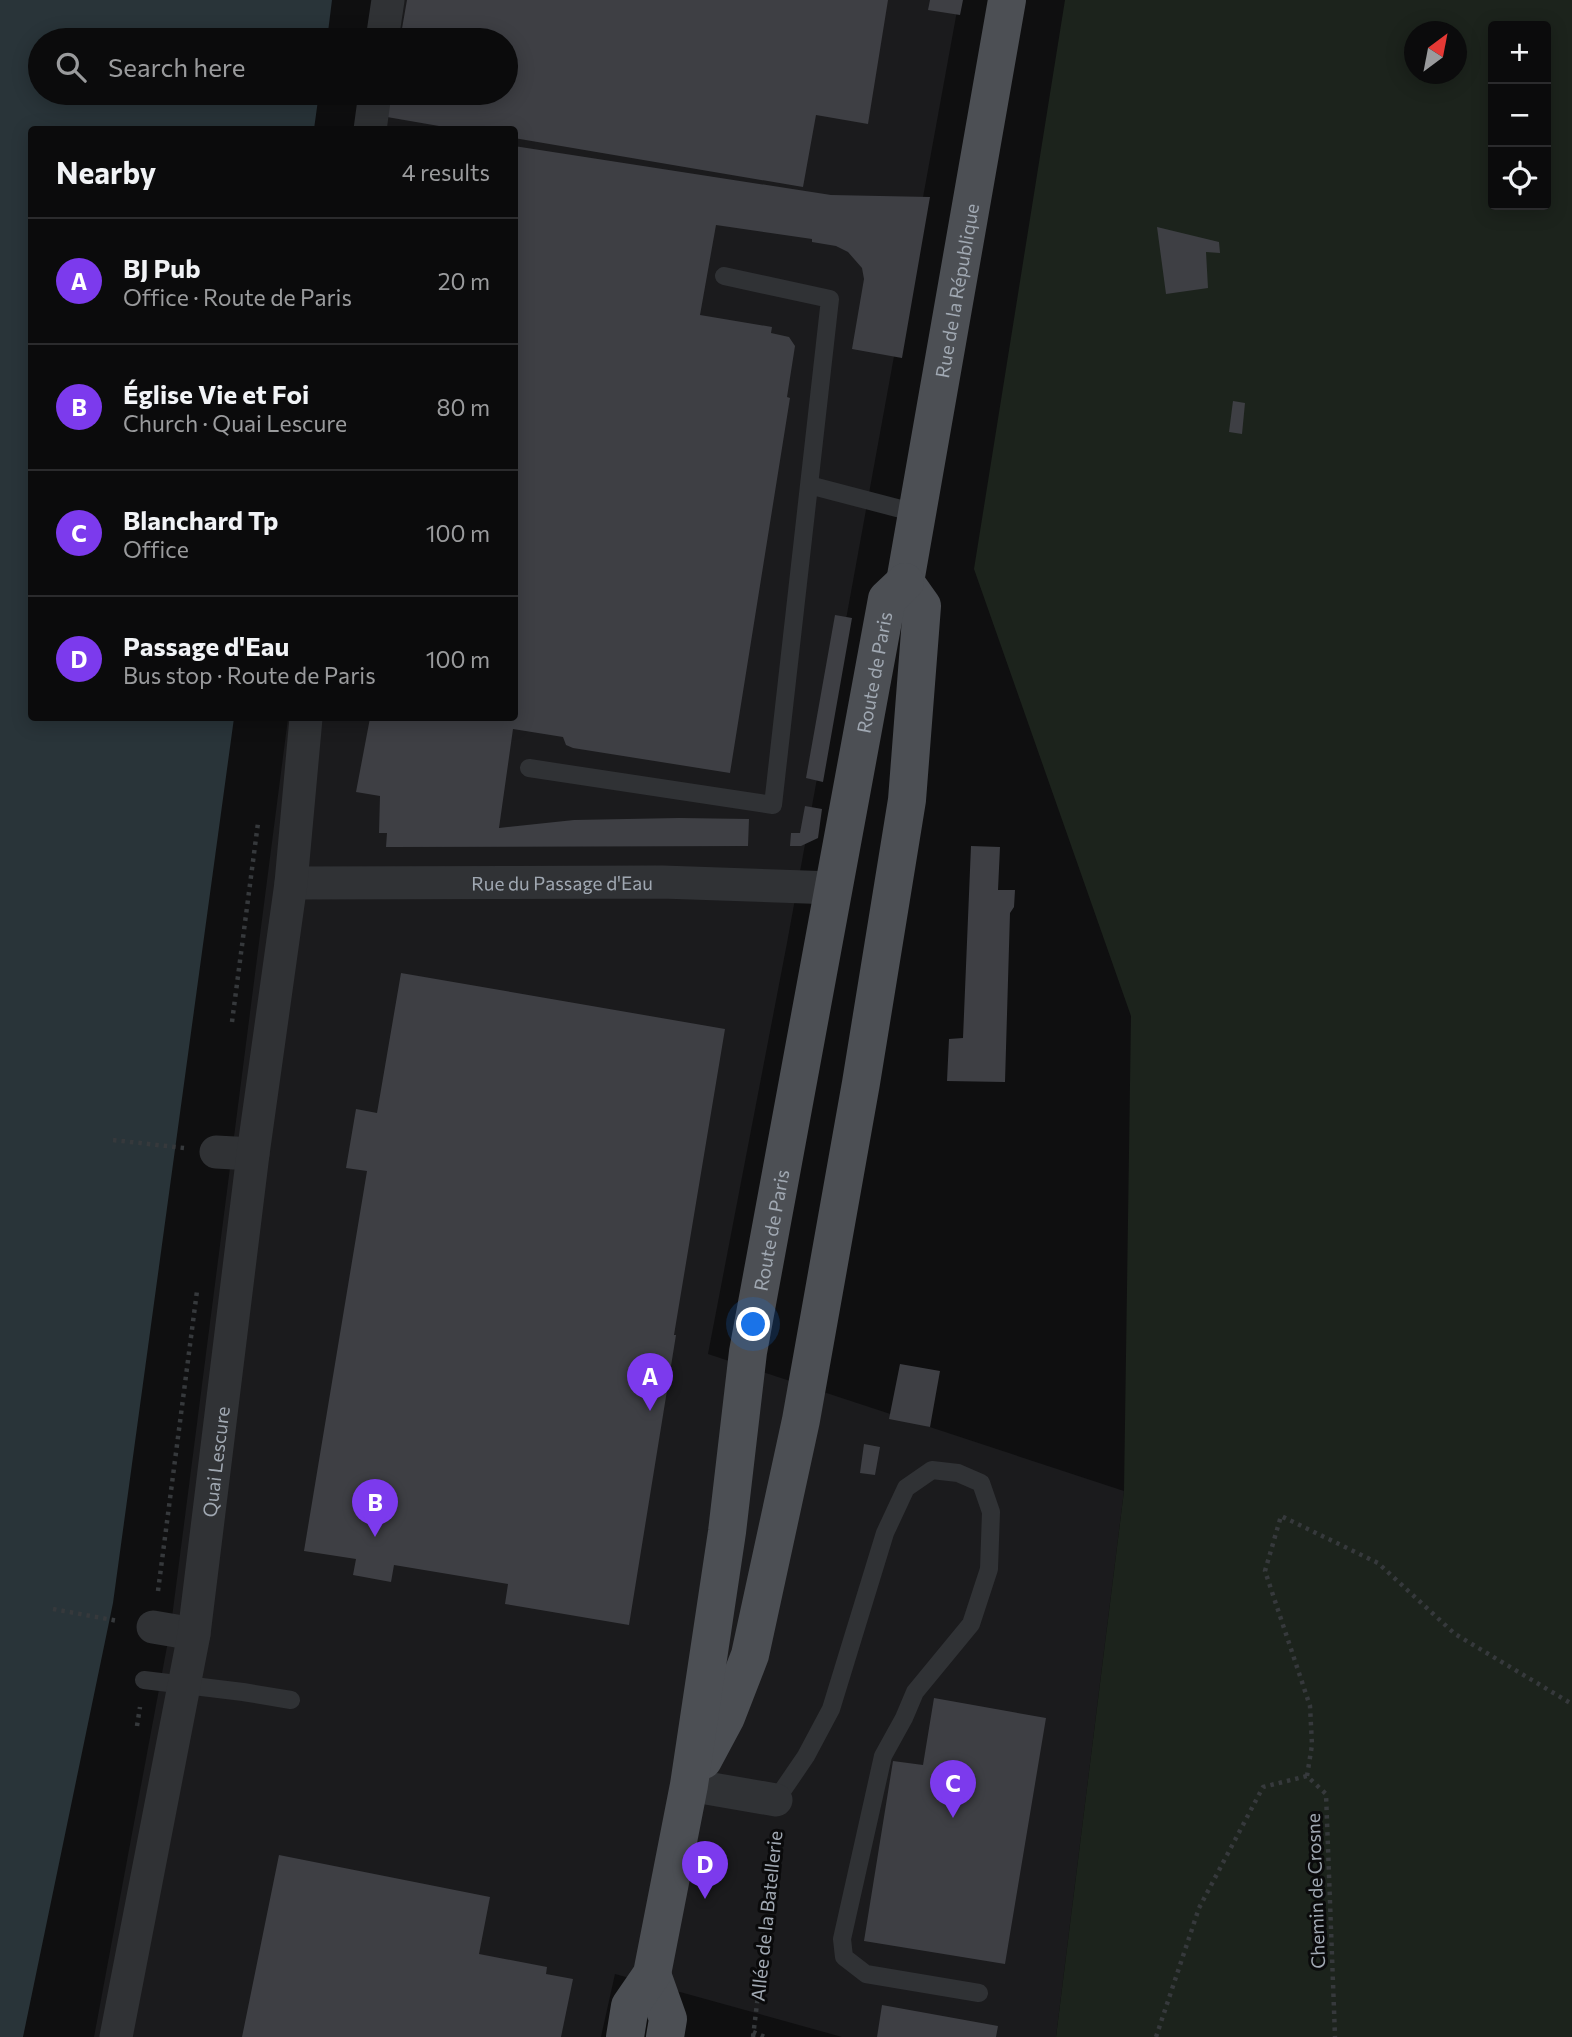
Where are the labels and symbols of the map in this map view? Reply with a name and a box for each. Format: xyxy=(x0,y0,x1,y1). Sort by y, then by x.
north arrow xyxy=(1404,21,1467,84)
street label: Rue de la République xyxy=(930,201,983,379)
street label: Route de Paris xyxy=(851,610,896,735)
street label: Rue du Passage d'Eau xyxy=(471,871,653,894)
street label: Route de Paris xyxy=(748,1167,793,1293)
your location xyxy=(736,1307,770,1341)
pin: A xyxy=(627,1353,673,1411)
street label: Quai Lescure xyxy=(197,1405,233,1519)
pin: B xyxy=(352,1479,398,1537)
pin: C xyxy=(930,1760,976,1818)
street label: Chemin de Crosne xyxy=(1301,1813,1329,1969)
street label: Allée de la Batellerie xyxy=(746,1830,786,2002)
pin: D xyxy=(682,1841,728,1899)

